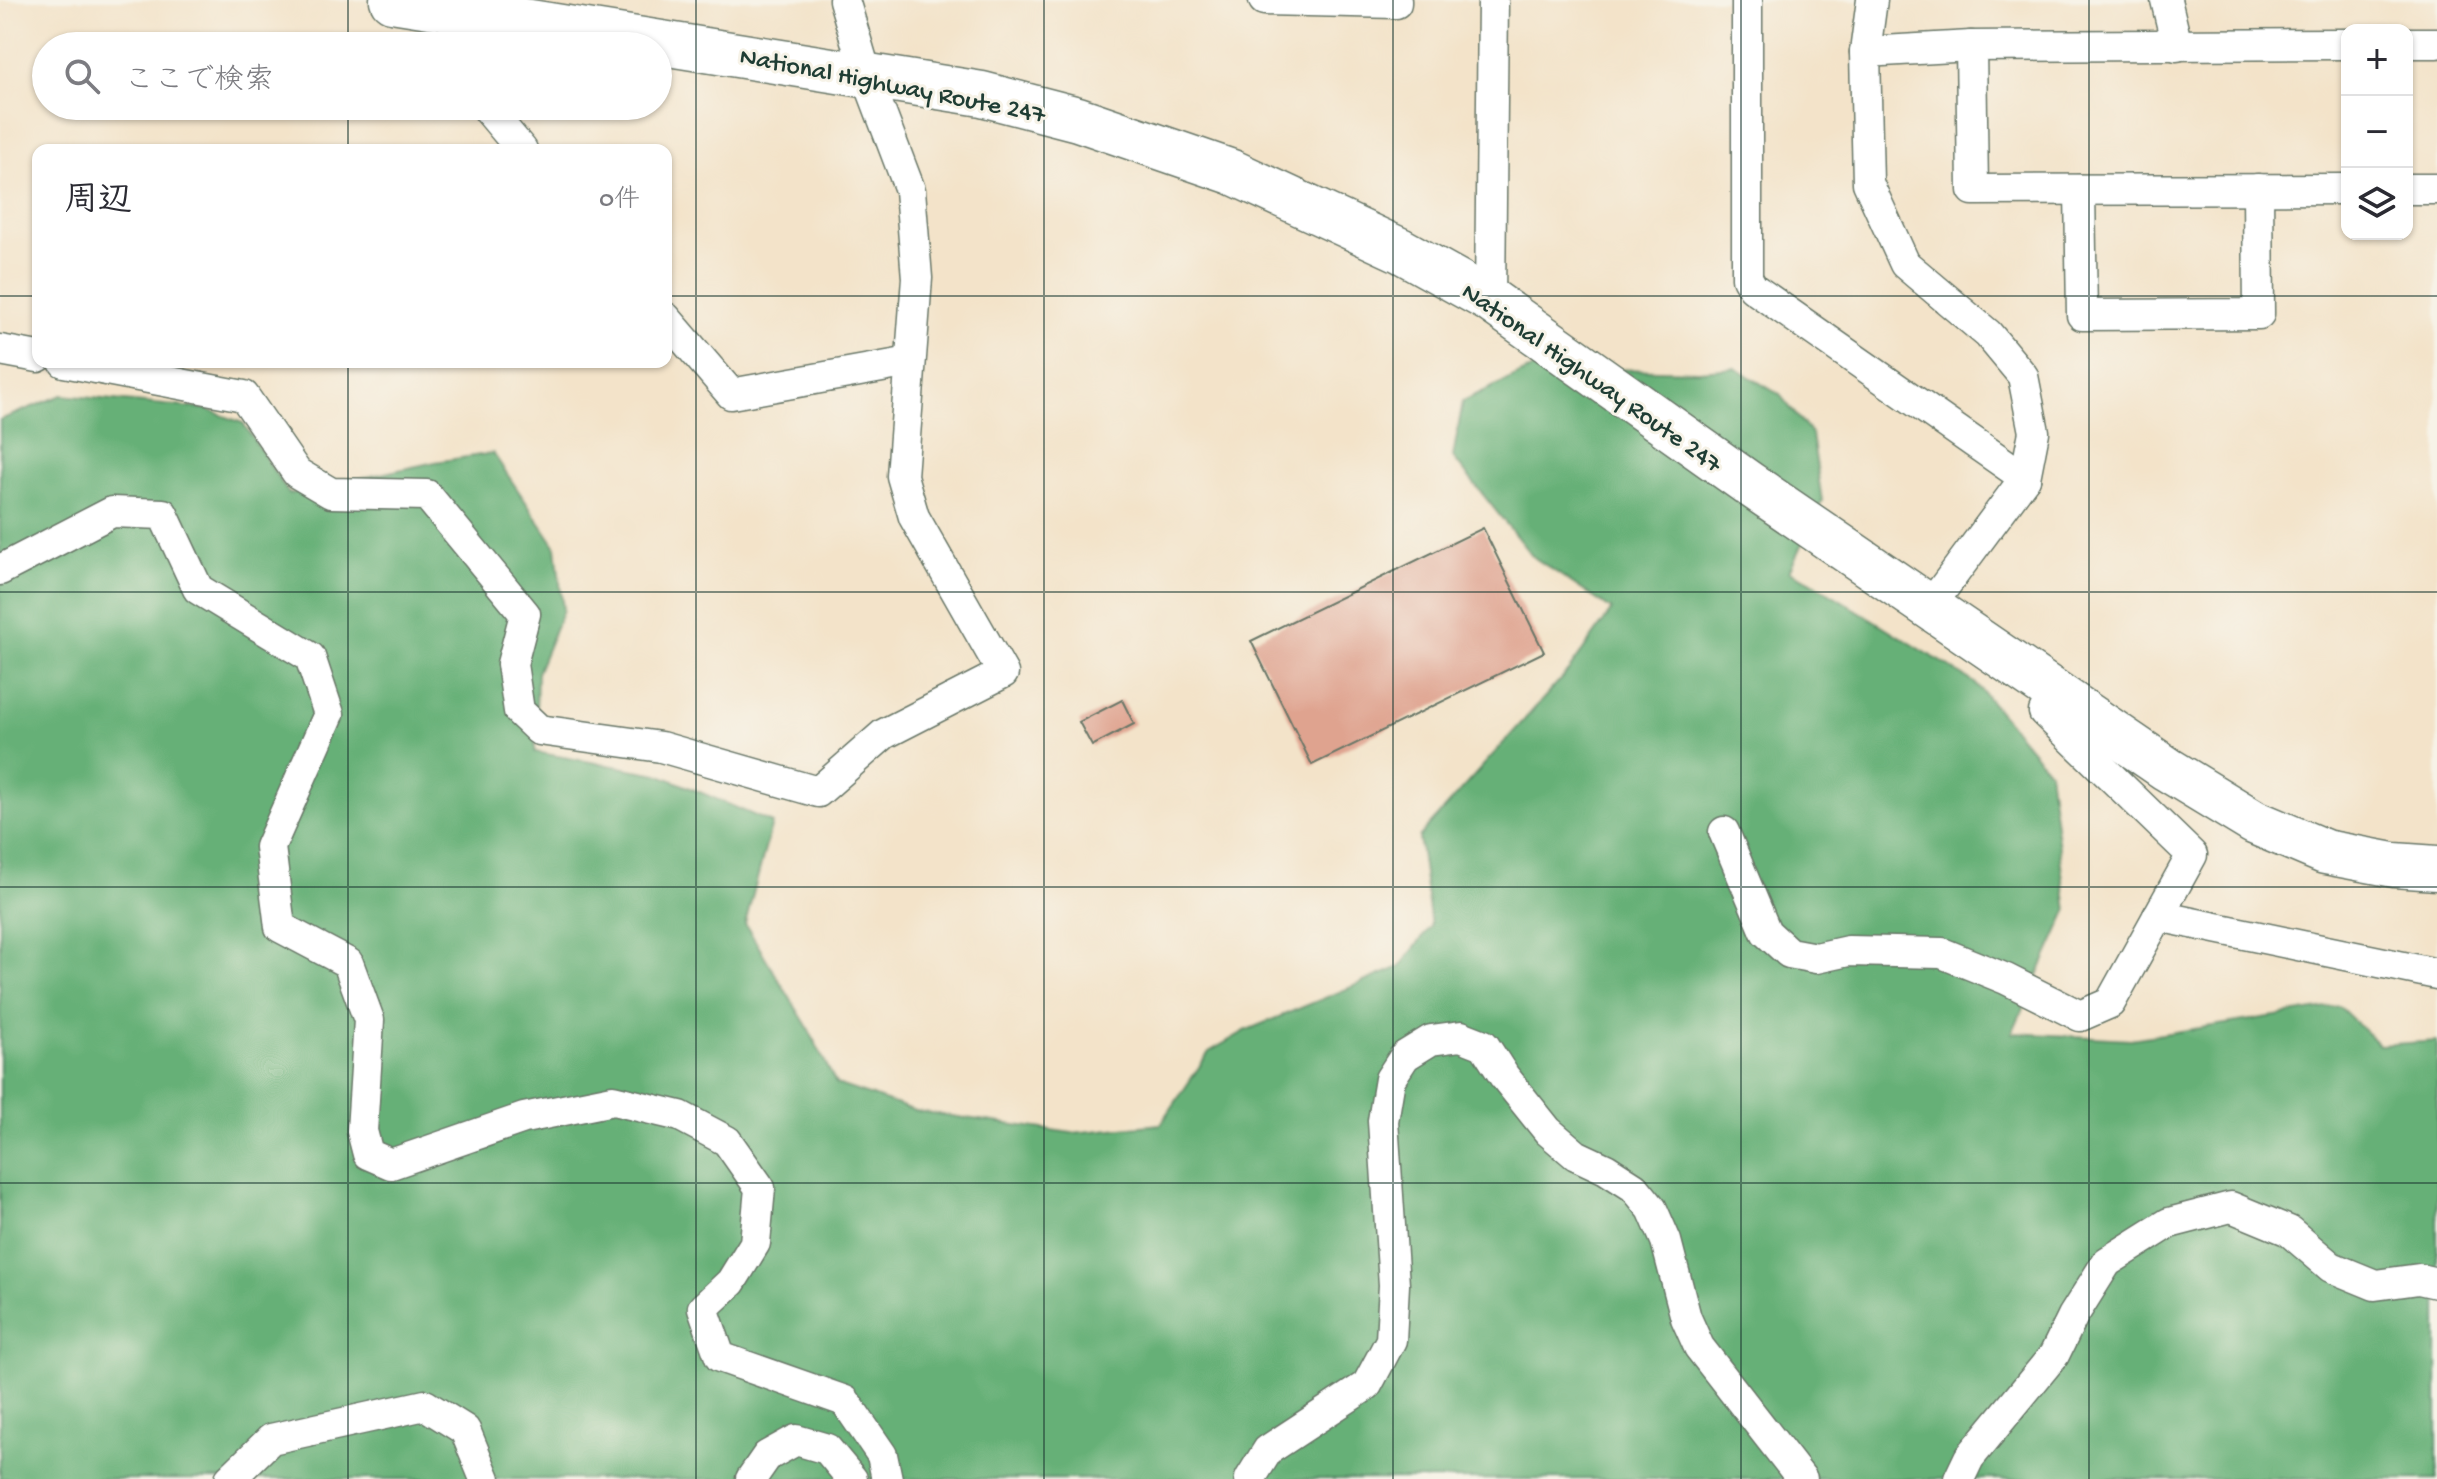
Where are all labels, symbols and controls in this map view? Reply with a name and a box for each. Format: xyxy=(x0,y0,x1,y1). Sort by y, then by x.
map controls xyxy=(2341,24,2413,240)
button: + xyxy=(2341,24,2413,96)
search box xyxy=(32,32,672,120)
street label: National Highway Route 247 xyxy=(737,43,1049,133)
icon: search xyxy=(60,54,104,98)
text: ここで検索 xyxy=(124,65,274,100)
button: − xyxy=(2341,96,2413,168)
button: layers xyxy=(2341,168,2413,240)
text: 周辺 xyxy=(64,183,132,223)
text: 0件 xyxy=(599,186,640,217)
street label: National Highway Route 247 xyxy=(1454,278,1728,482)

